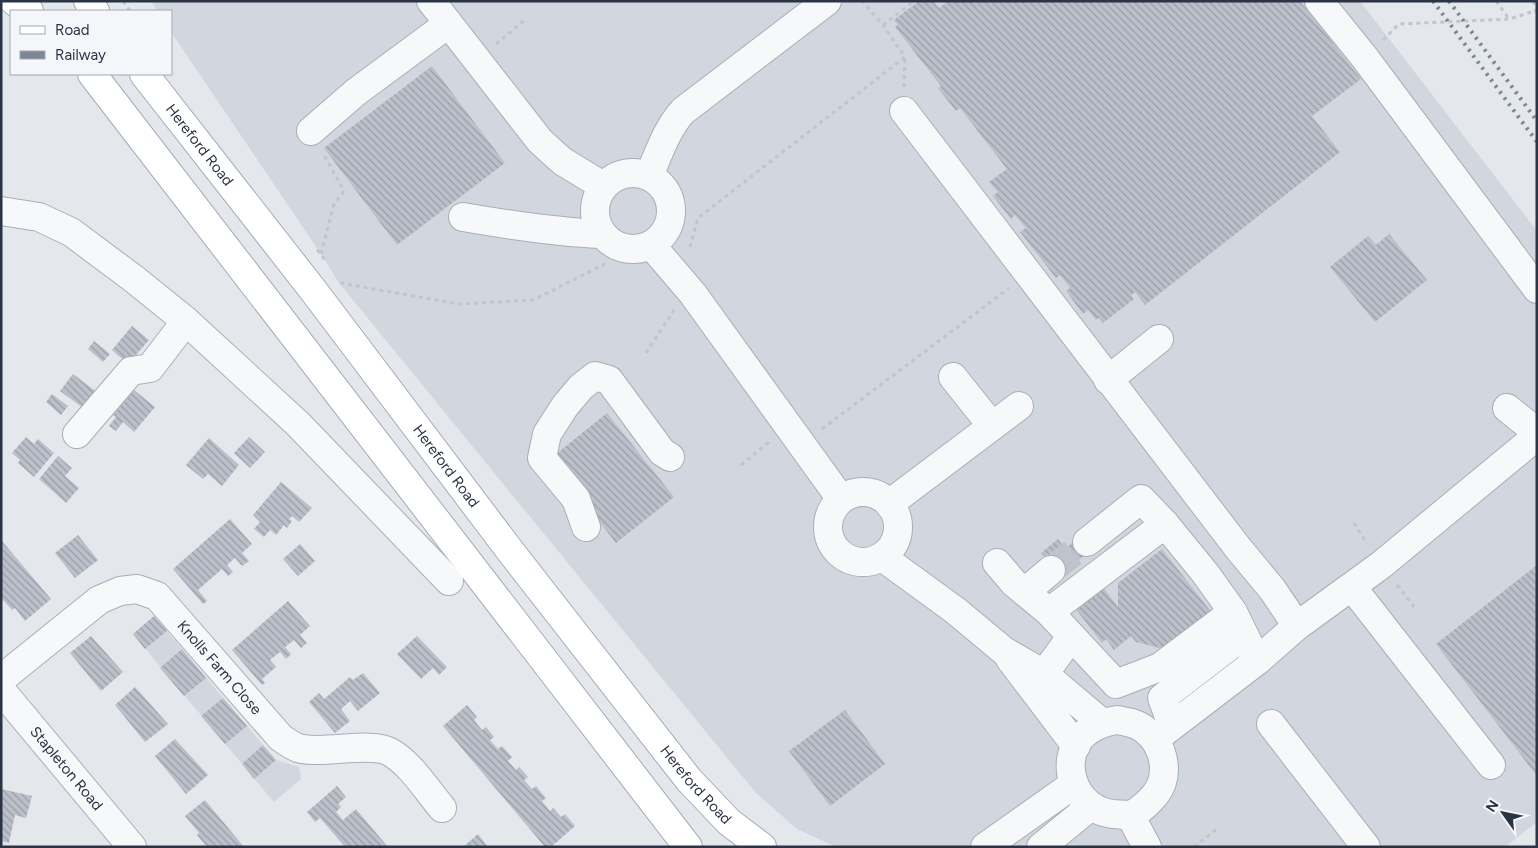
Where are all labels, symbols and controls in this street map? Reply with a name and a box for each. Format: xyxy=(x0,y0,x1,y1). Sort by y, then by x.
legend xyxy=(10,10,172,75)
text: Road xyxy=(55,21,90,39)
text: Railway xyxy=(55,46,106,64)
street label: Hereford Road xyxy=(162,100,237,189)
street label: Hereford Road xyxy=(409,421,483,511)
street label: Knolls Farm Close xyxy=(174,617,265,718)
street label: Stapleton Road xyxy=(26,723,107,814)
street label: Hereford Road xyxy=(656,742,735,828)
north arrow xyxy=(1478,788,1528,838)
text: N xyxy=(1482,797,1503,815)

